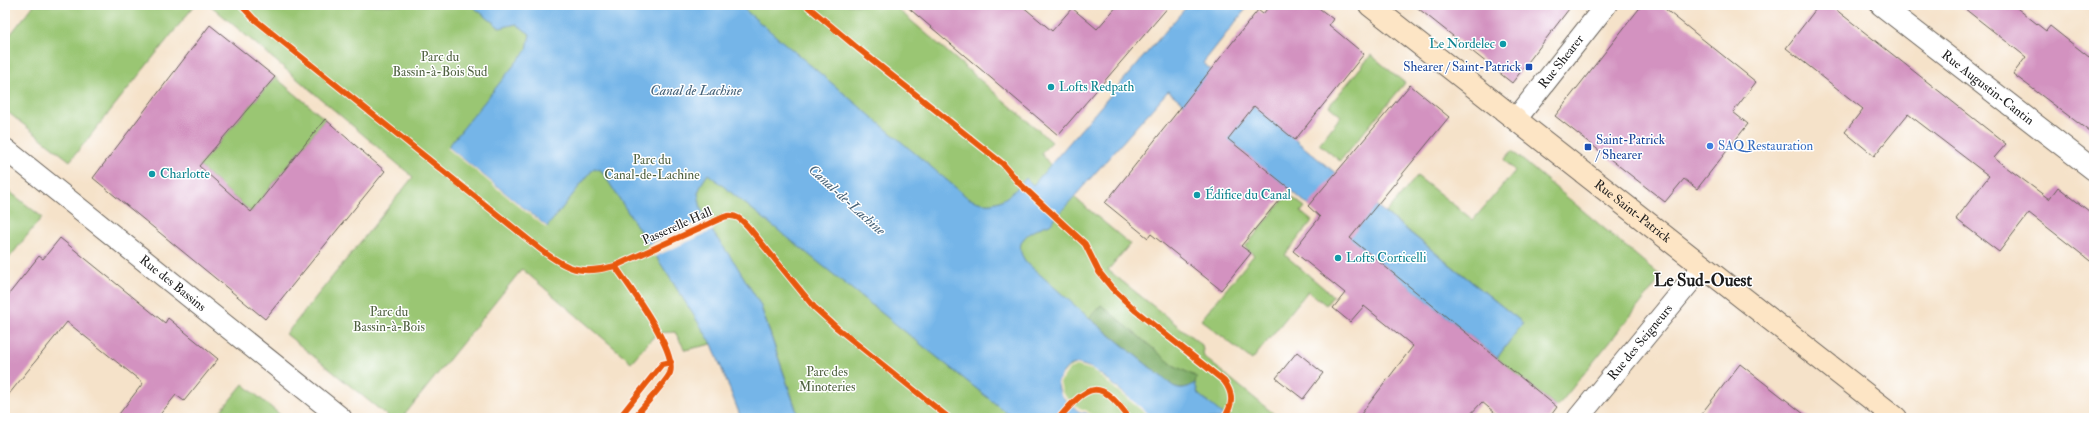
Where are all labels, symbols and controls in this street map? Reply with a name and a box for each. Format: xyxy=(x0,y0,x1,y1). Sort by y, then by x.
street label: Rue Shearer xyxy=(1535,31,1587,92)
place label: Le Nordelec xyxy=(1429,36,1495,52)
marker: Le Nordelec xyxy=(1498,39,1508,49)
street label: Rue Augustin-Cantin xyxy=(1938,47,2037,129)
park label: Parc du Bassin-à-Bois Sud xyxy=(393,49,488,80)
place label: Shearer / Saint-Patrick xyxy=(1403,59,1522,75)
marker: Shearer / Saint-Patrick xyxy=(1524,62,1534,72)
place label: Lofts Redpath xyxy=(1059,79,1135,96)
water label: Canal de Lachine xyxy=(650,82,742,99)
marker: Lofts Redpath xyxy=(1046,82,1056,92)
place label: Saint-Patrick / Shearer xyxy=(1595,132,1666,163)
place label: SAQ Restauration xyxy=(1718,138,1813,154)
marker: SAQ Restauration xyxy=(1705,141,1715,151)
marker: Saint-Patrick / Shearer xyxy=(1583,142,1593,152)
park label: Parc du Canal-de-Lachine xyxy=(604,152,700,183)
water label: Canal-de-Lachine xyxy=(805,161,889,239)
place label: Charlotte xyxy=(160,166,210,182)
marker: Charlotte xyxy=(147,169,157,179)
street label: Rue Saint-Patrick xyxy=(1591,176,1675,247)
place label: Édifice du Canal xyxy=(1205,186,1292,203)
marker: Édifice du Canal xyxy=(1192,190,1202,200)
street label: Passerelle Hall xyxy=(640,203,715,248)
place label: Lofts Corticelli xyxy=(1346,250,1427,266)
street label: Rue des Bassins xyxy=(136,252,210,315)
marker: Lofts Corticelli xyxy=(1333,253,1343,263)
district label: Le Sud-Ouest xyxy=(1654,270,1752,291)
street label: Rue des Seigneurs xyxy=(1604,301,1677,384)
park label: Parc du Bassin-à-Bois xyxy=(353,304,426,335)
park label: Parc des Minoteries xyxy=(799,364,856,395)

